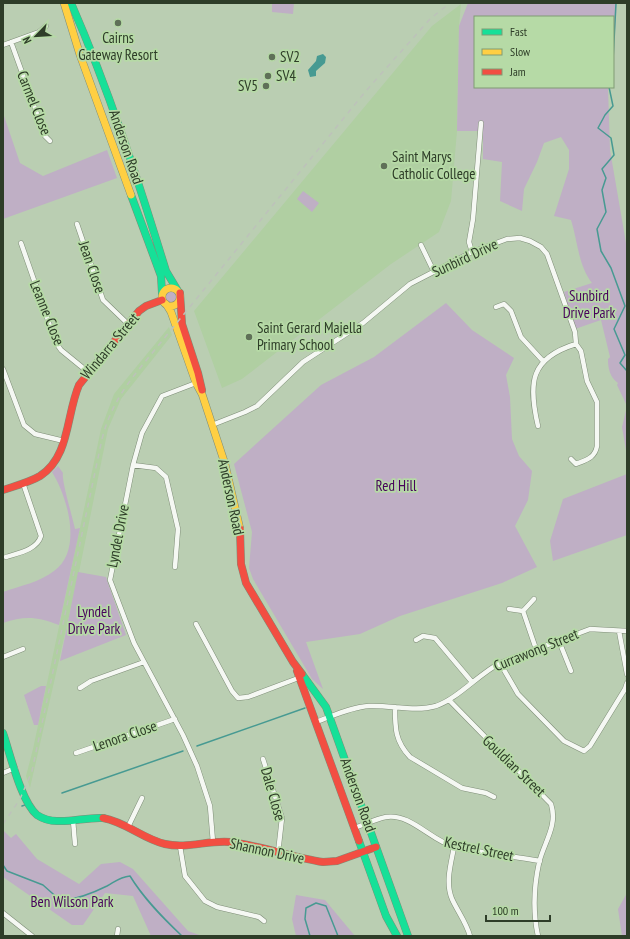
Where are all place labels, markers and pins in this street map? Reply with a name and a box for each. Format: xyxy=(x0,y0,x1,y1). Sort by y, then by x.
marker: Cairns Gateway Resort xyxy=(113,18,123,28)
place label: Cairns Gateway Resort xyxy=(78,28,158,64)
place label: SV2 xyxy=(280,47,300,66)
marker: SV2 xyxy=(267,52,277,62)
place label: SV4 xyxy=(276,66,296,85)
marker: SV4 xyxy=(263,71,273,81)
place label: SV5 xyxy=(238,76,258,95)
marker: SV5 xyxy=(261,81,271,91)
place label: Saint Marys Catholic College xyxy=(392,147,476,183)
marker: Saint Marys Catholic College xyxy=(379,161,389,171)
place label: Saint Gerard Majella Primary School xyxy=(257,318,362,354)
marker: Saint Gerard Majella Primary School xyxy=(244,332,254,342)

